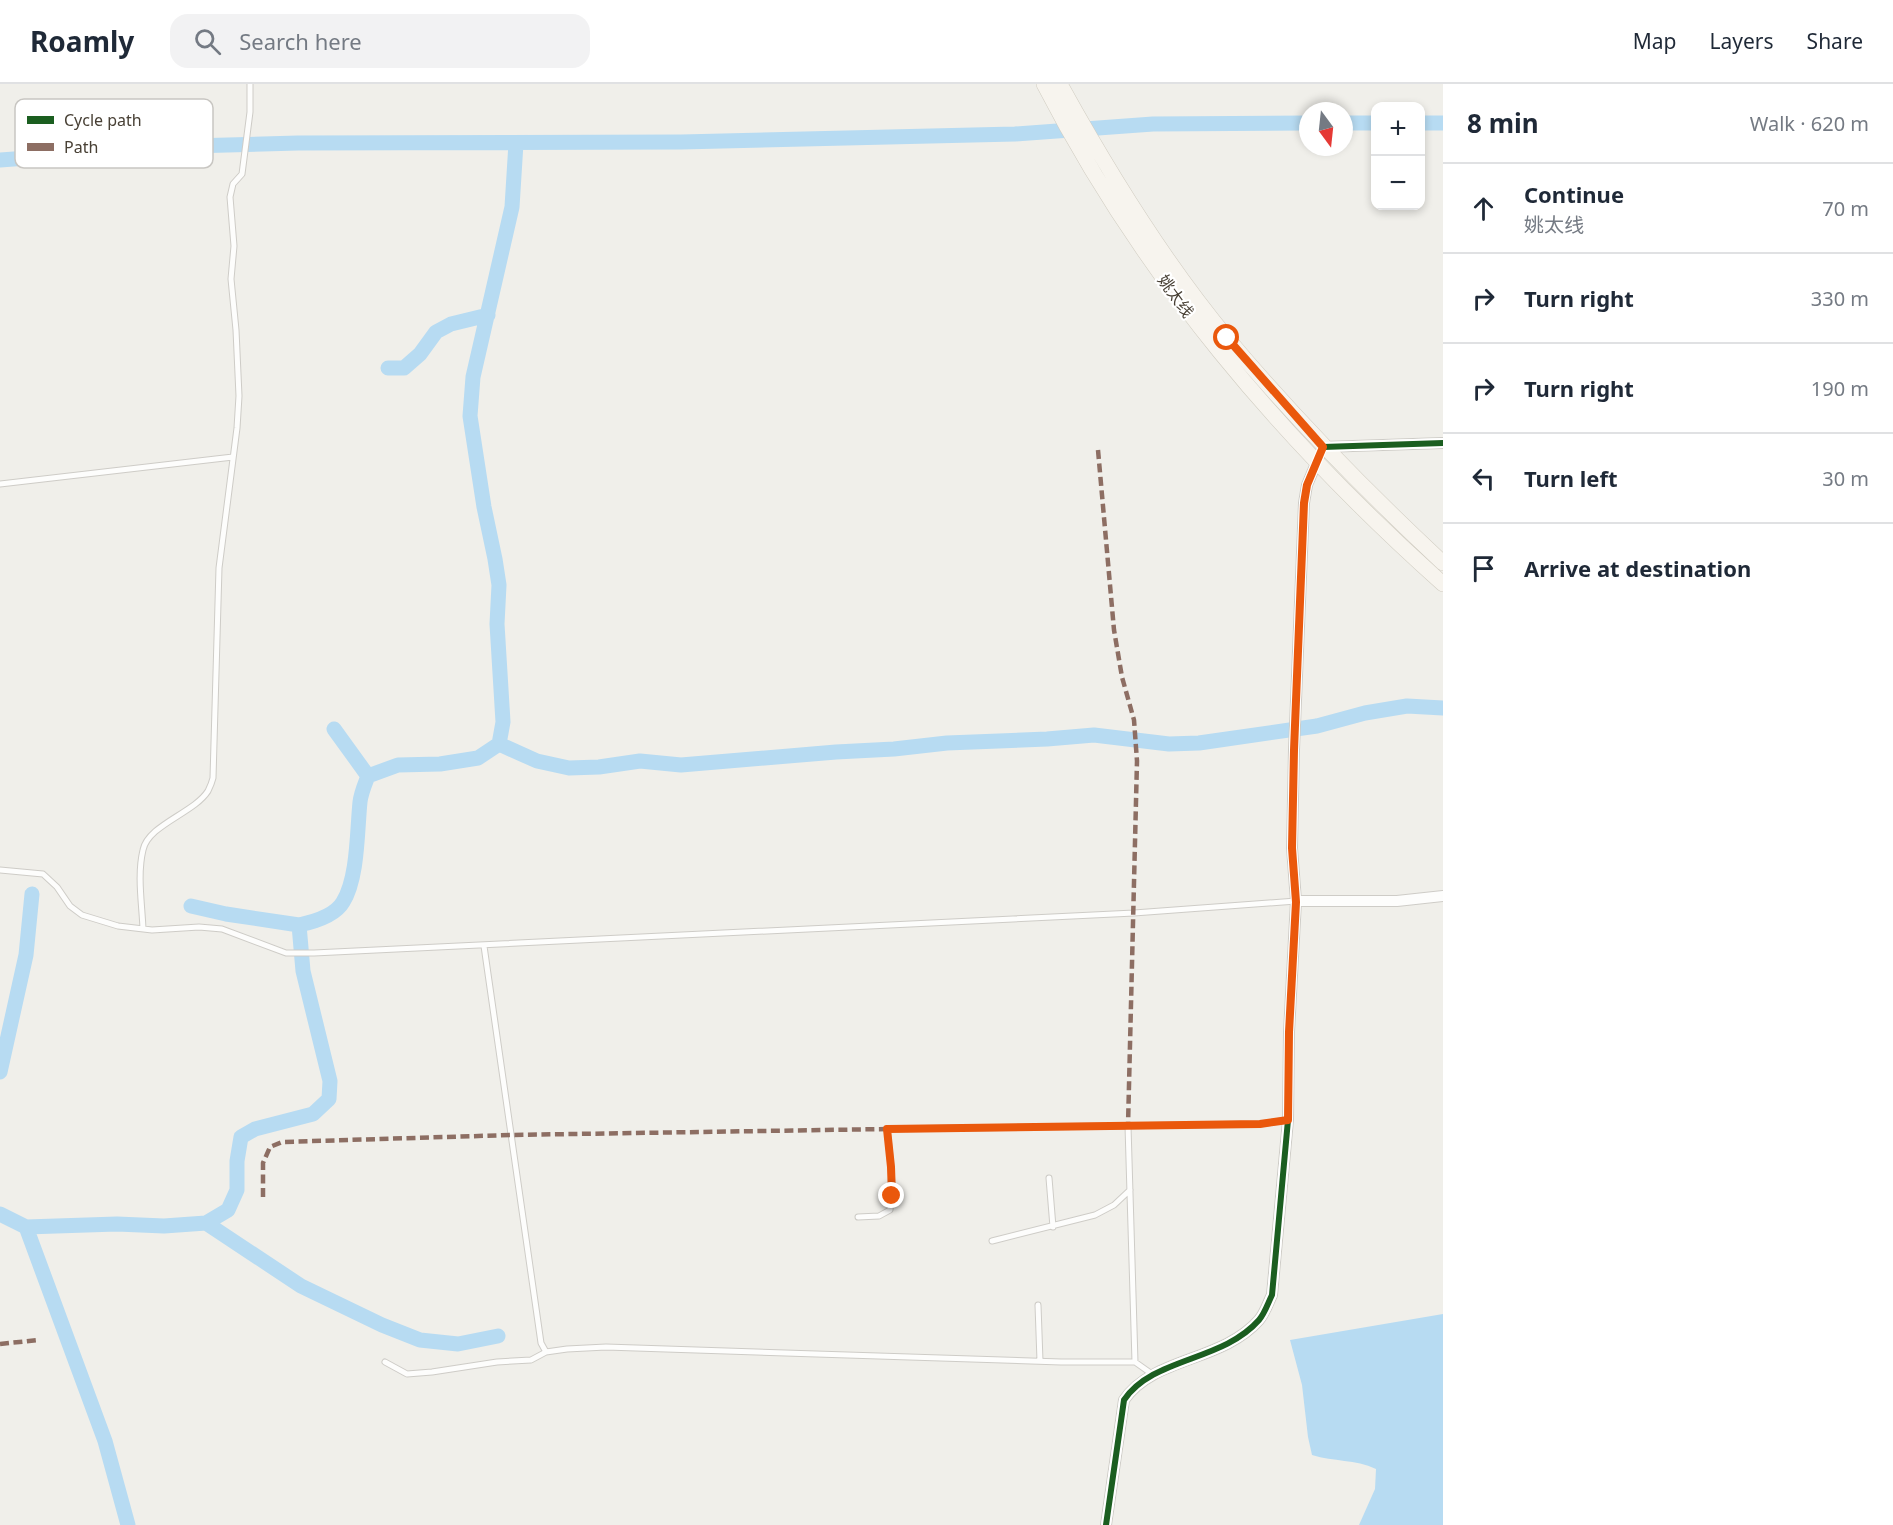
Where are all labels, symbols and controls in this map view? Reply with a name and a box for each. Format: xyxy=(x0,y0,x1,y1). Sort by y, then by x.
search box xyxy=(170,14,590,68)
text: Roamly xyxy=(30,22,134,60)
icon: search xyxy=(191,25,224,58)
text: Search here xyxy=(239,26,362,56)
text: Map xyxy=(1633,27,1677,55)
text: Layers xyxy=(1710,27,1774,55)
text: Share xyxy=(1807,27,1863,55)
legend xyxy=(15,99,213,168)
north arrow xyxy=(1299,102,1353,156)
map controls xyxy=(1371,102,1425,210)
button: + xyxy=(1371,102,1425,156)
text: 8 min xyxy=(1467,105,1539,141)
text: Cycle path xyxy=(64,109,142,131)
text: Walk · 620 m xyxy=(1750,110,1869,137)
text: Path xyxy=(64,136,98,158)
button: − xyxy=(1371,156,1425,210)
text: Continue xyxy=(1524,179,1624,209)
icon: ahead xyxy=(1467,192,1500,225)
text: 70 m xyxy=(1822,195,1869,222)
text: 姚太线 xyxy=(1524,211,1584,238)
street label: 姚太线 xyxy=(1153,270,1199,322)
icon: right xyxy=(1467,282,1500,315)
text: Turn right xyxy=(1524,283,1634,313)
text: 330 m xyxy=(1811,285,1869,312)
route start xyxy=(1213,324,1239,350)
icon: right xyxy=(1467,372,1500,405)
text: Turn right xyxy=(1524,373,1634,403)
text: 190 m xyxy=(1811,375,1869,402)
icon: left xyxy=(1467,462,1500,495)
text: Turn left xyxy=(1524,463,1618,493)
text: 30 m xyxy=(1822,465,1869,492)
icon: arrive xyxy=(1467,552,1500,585)
text: Arrive at destination xyxy=(1524,553,1751,583)
route end xyxy=(878,1182,904,1208)

